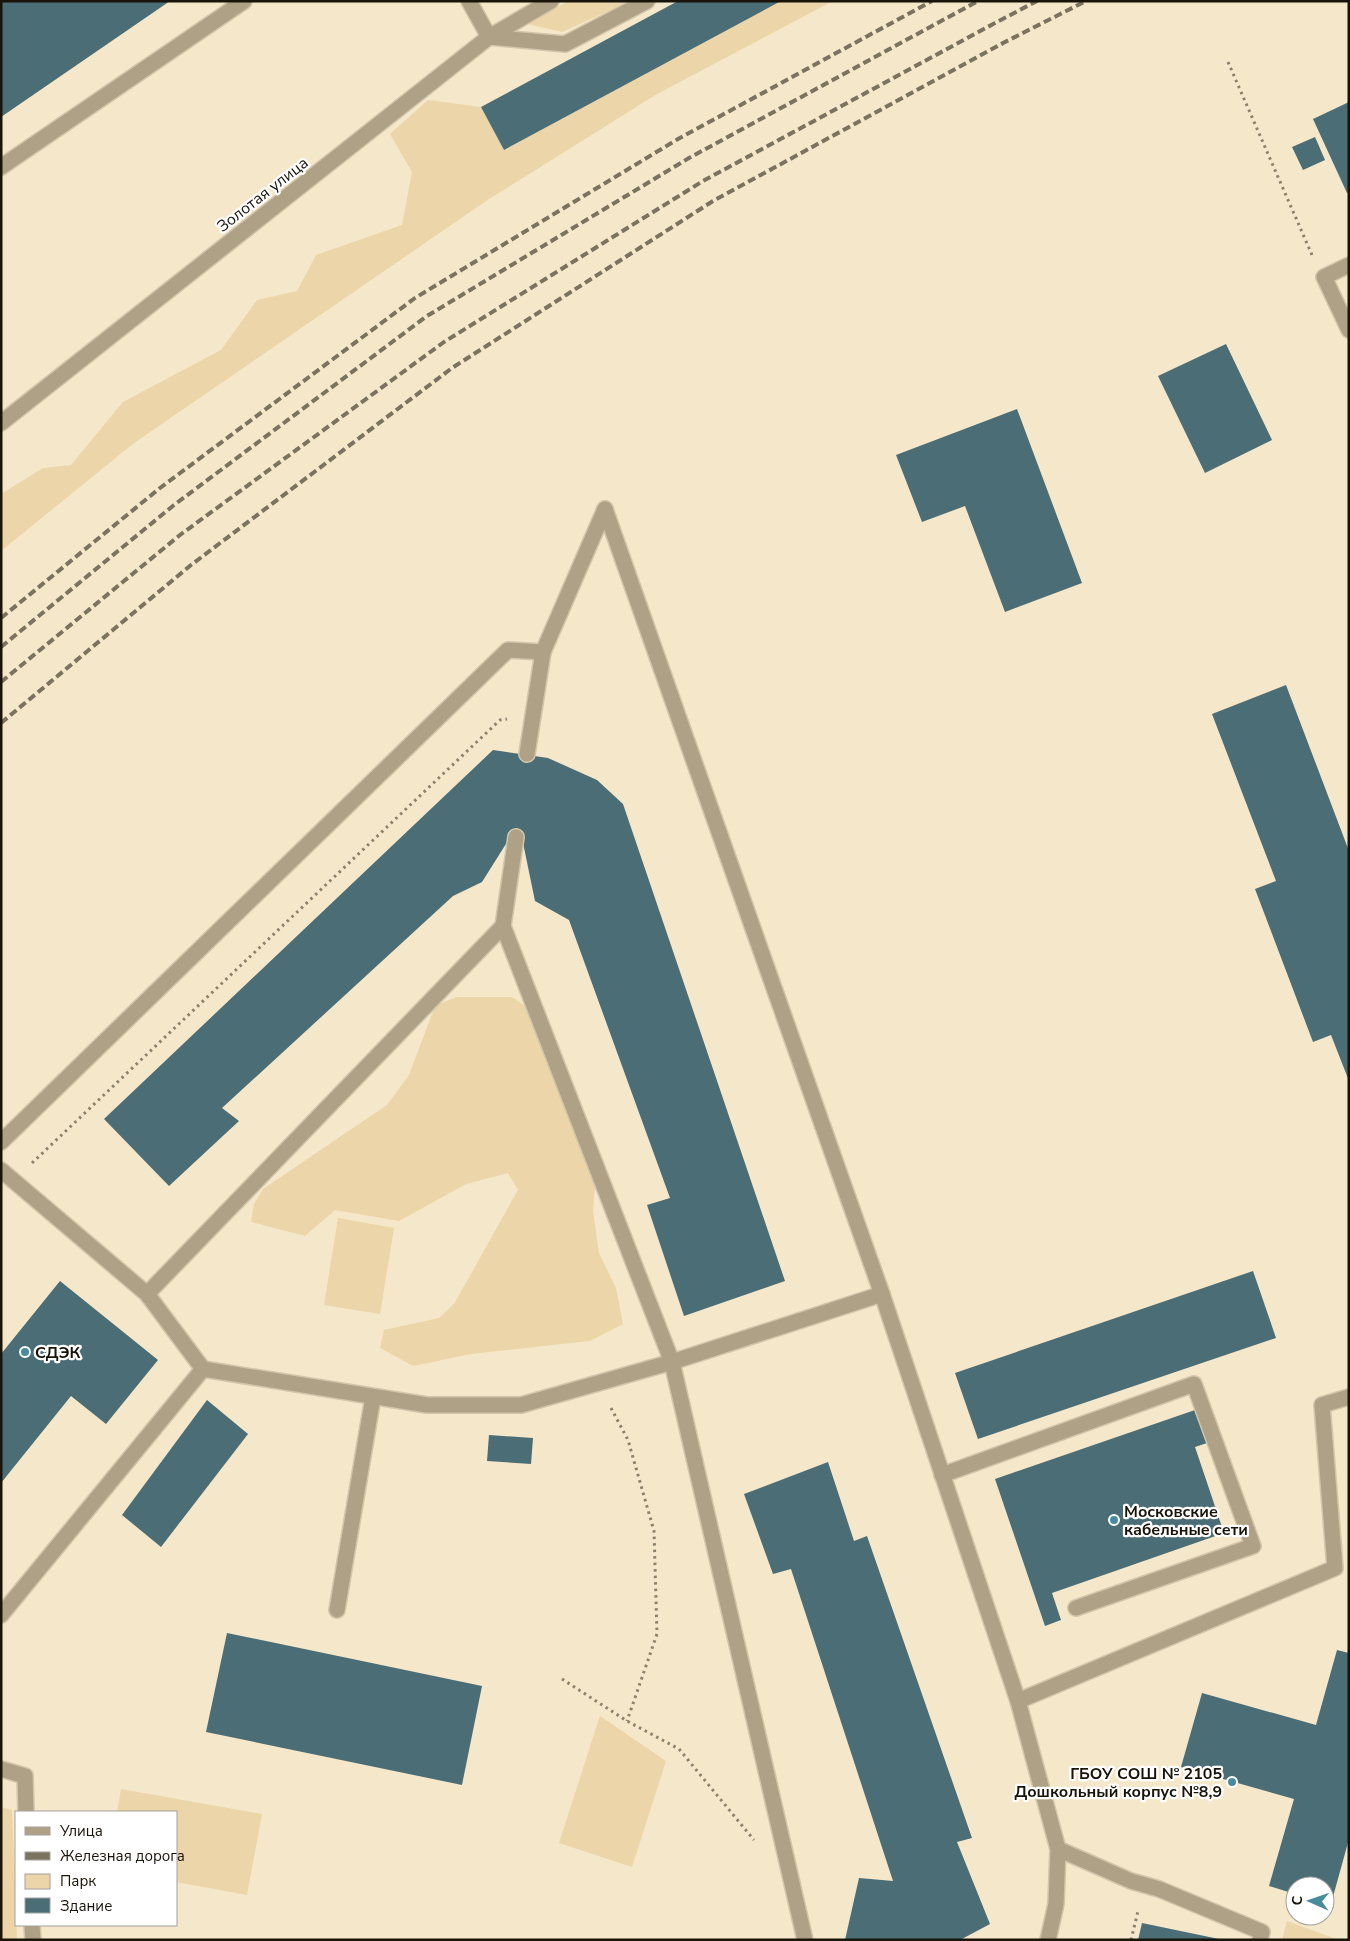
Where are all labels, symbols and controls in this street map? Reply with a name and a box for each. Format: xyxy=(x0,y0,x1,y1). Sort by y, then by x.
street label: Золотая улица xyxy=(212,152,313,237)
place label: СДЭК xyxy=(35,1342,81,1364)
marker: СДЭК xyxy=(19,1346,31,1358)
place label: Московские кабельные сети xyxy=(1124,1501,1248,1541)
marker: Московские кабельные сети xyxy=(1108,1514,1120,1526)
place label: ГБОУ СОШ № 2105 Дошкольный корпус №8,9 xyxy=(1014,1763,1222,1803)
marker: ГБОУ СОШ № 2105 Дошкольный корпус №8,9 xyxy=(1226,1776,1238,1788)
legend xyxy=(15,1811,178,1926)
text: Улица xyxy=(59,1821,103,1841)
text: Железная дорога xyxy=(60,1846,185,1866)
text: Парк xyxy=(60,1871,96,1891)
north arrow xyxy=(1285,1876,1335,1926)
text: С xyxy=(1288,1895,1307,1906)
text: Здание xyxy=(60,1896,112,1916)

